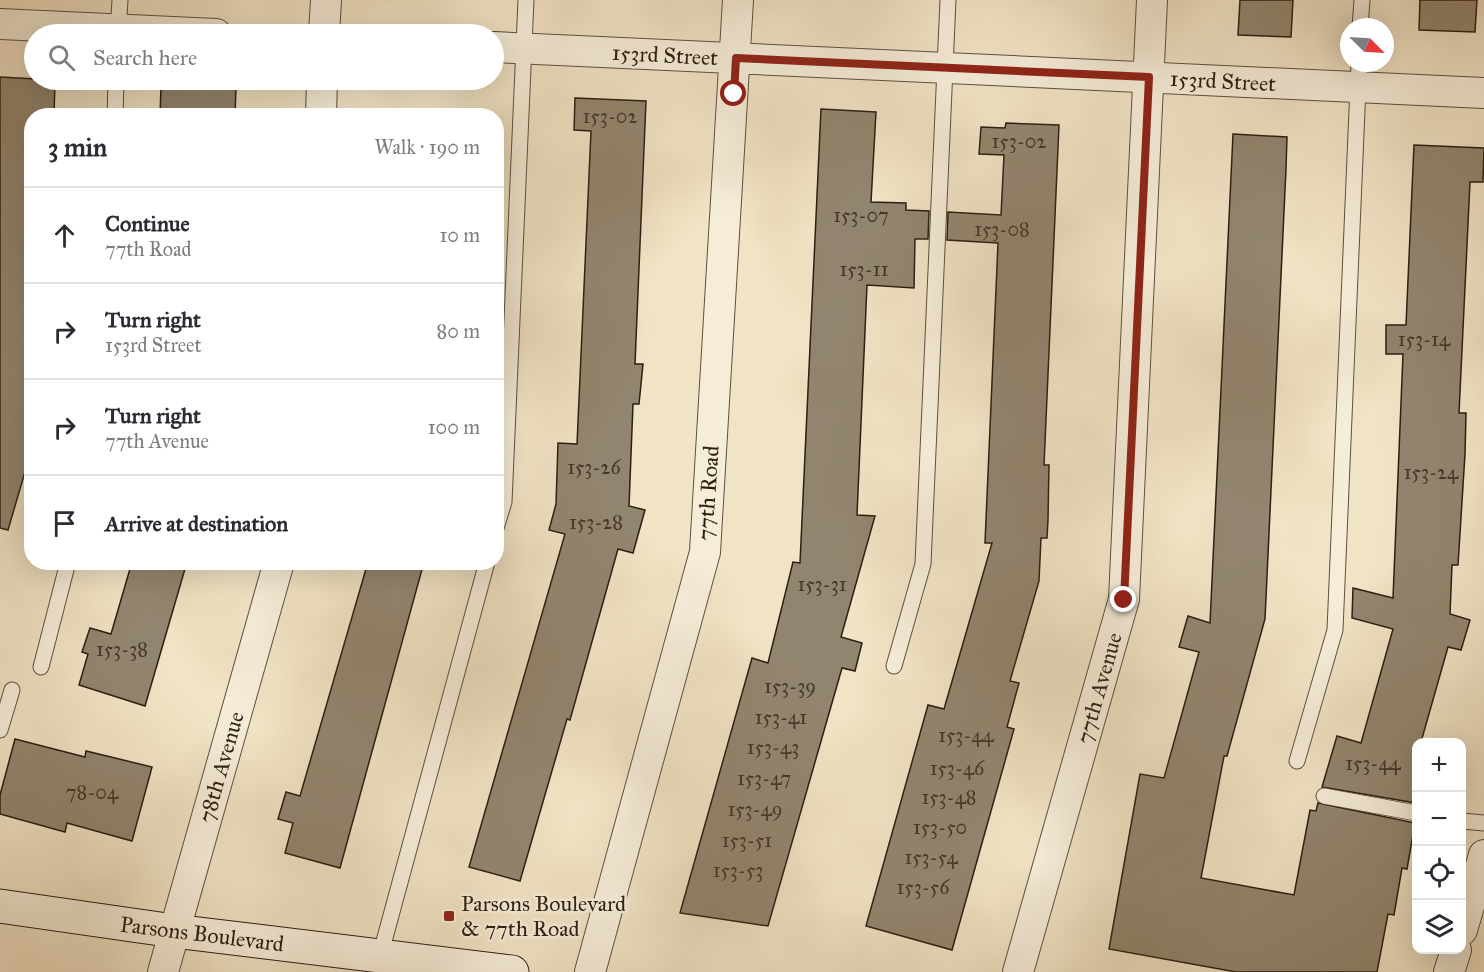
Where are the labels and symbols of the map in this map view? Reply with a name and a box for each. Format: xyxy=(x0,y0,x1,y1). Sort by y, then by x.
north arrow xyxy=(1340,18,1394,72)
street label: 153rd Street xyxy=(611,39,719,71)
street label: 153rd Street xyxy=(1169,65,1277,97)
route start xyxy=(720,80,746,106)
house number: 153-02 xyxy=(583,104,638,128)
house number: 153-02 xyxy=(992,129,1047,153)
house number: 153-07 xyxy=(833,203,889,227)
house number: 153-08 xyxy=(974,217,1030,241)
house number: 153-11 xyxy=(839,257,889,281)
house number: 153-14 xyxy=(1398,327,1451,351)
street label: 77th Road xyxy=(691,445,725,541)
house number: 153-26 xyxy=(567,455,621,479)
house number: 153-24 xyxy=(1404,460,1459,484)
house number: 153-28 xyxy=(569,510,623,534)
house number: 153-31 xyxy=(797,572,847,596)
route end xyxy=(1110,586,1136,612)
street label: 77th Avenue xyxy=(1070,629,1128,747)
house number: 153-38 xyxy=(96,637,148,661)
house number: 153-39 xyxy=(764,674,816,698)
house number: 153-41 xyxy=(755,705,807,729)
street label: 78th Avenue xyxy=(192,708,250,826)
house number: 153-44 xyxy=(938,723,995,747)
house number: 153-43 xyxy=(747,735,799,759)
house number: 153-44 xyxy=(1345,751,1402,775)
house number: 153-46 xyxy=(930,756,985,780)
house number: 153-47 xyxy=(737,766,791,790)
house number: 78-04 xyxy=(66,780,119,804)
house number: 153-48 xyxy=(921,785,977,809)
house number: 153-49 xyxy=(727,797,783,821)
house number: 153-50 xyxy=(913,815,967,839)
house number: 153-51 xyxy=(722,828,772,852)
house number: 153-54 xyxy=(904,845,958,869)
house number: 153-53 xyxy=(713,858,763,882)
house number: 153-56 xyxy=(897,875,950,899)
place label: Parsons Boulevard & 77th Road xyxy=(461,890,626,942)
marker: Parsons Boulevard & 77th Road xyxy=(442,909,456,923)
street label: Parsons Boulevard xyxy=(118,911,286,957)

